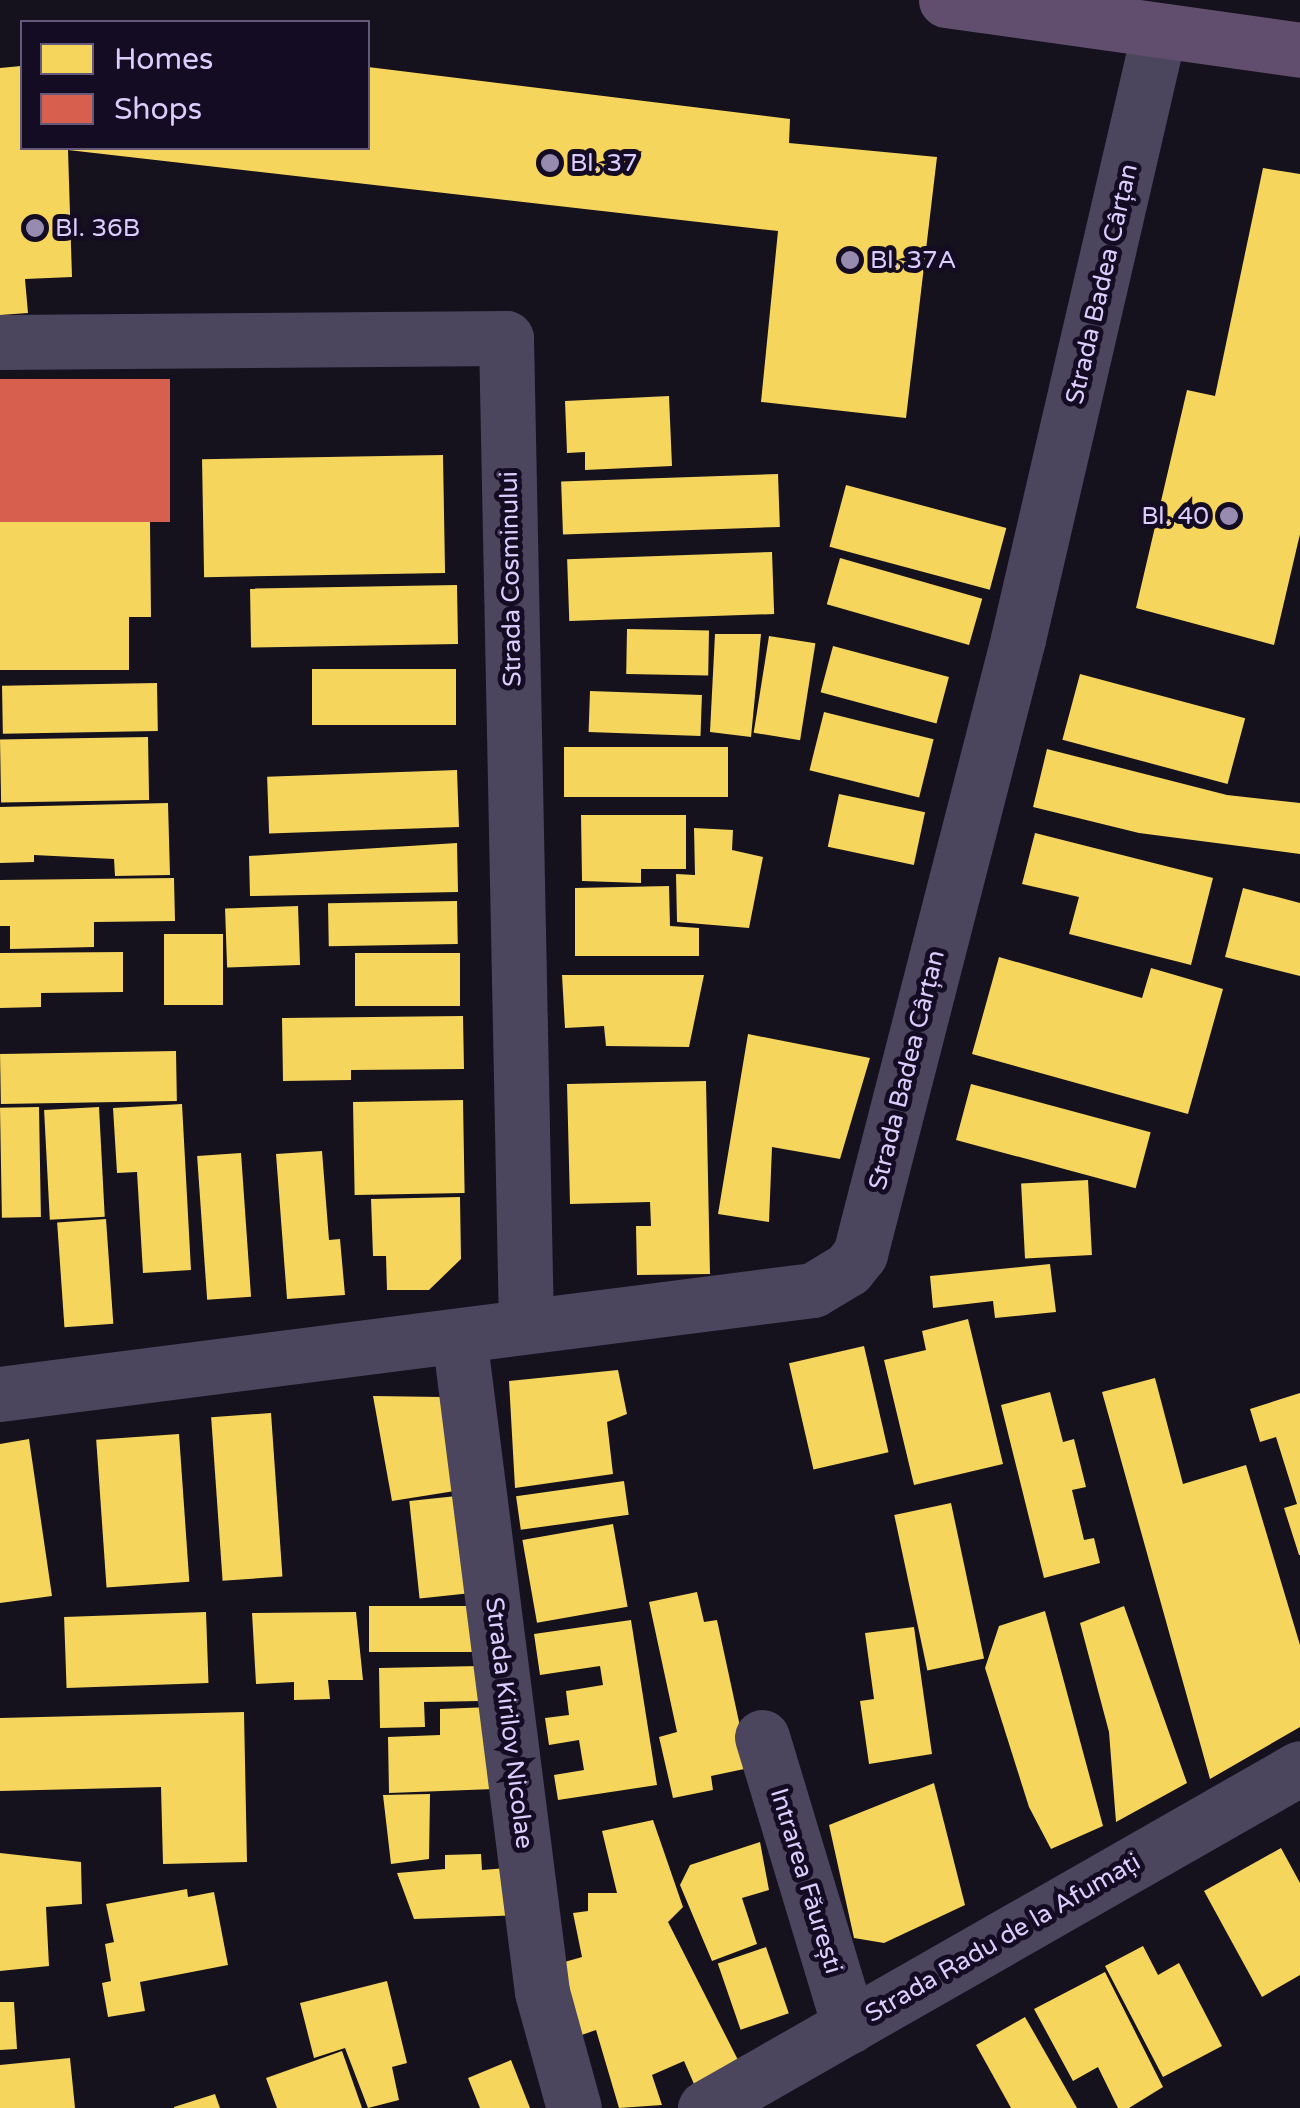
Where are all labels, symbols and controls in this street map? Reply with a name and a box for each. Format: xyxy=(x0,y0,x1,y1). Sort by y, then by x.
legend xyxy=(20,20,370,150)
text: Homes xyxy=(114,41,213,78)
text: Shops xyxy=(114,91,202,128)
place label: Bl. 37 xyxy=(570,148,638,178)
marker: Bl. 37 xyxy=(539,152,561,174)
street label: Strada Badea Cârțan xyxy=(1060,161,1144,407)
place label: Bl. 36B xyxy=(55,213,140,243)
marker: Bl. 36B xyxy=(24,217,46,239)
place label: Bl. 37A xyxy=(870,245,956,275)
marker: Bl. 37A xyxy=(839,249,861,271)
street label: Strada Cosminului xyxy=(494,471,528,687)
place label: Bl. 40 xyxy=(1141,501,1209,531)
marker: Bl. 40 xyxy=(1218,505,1240,527)
street label: Strada Badea Cârțan xyxy=(863,947,951,1193)
street label: Strada Kirilov Nicolae xyxy=(479,1596,539,1850)
street label: Intrarea Făurești xyxy=(764,1785,848,1977)
street label: Strada Radu de la Afumați xyxy=(860,1847,1146,2029)

